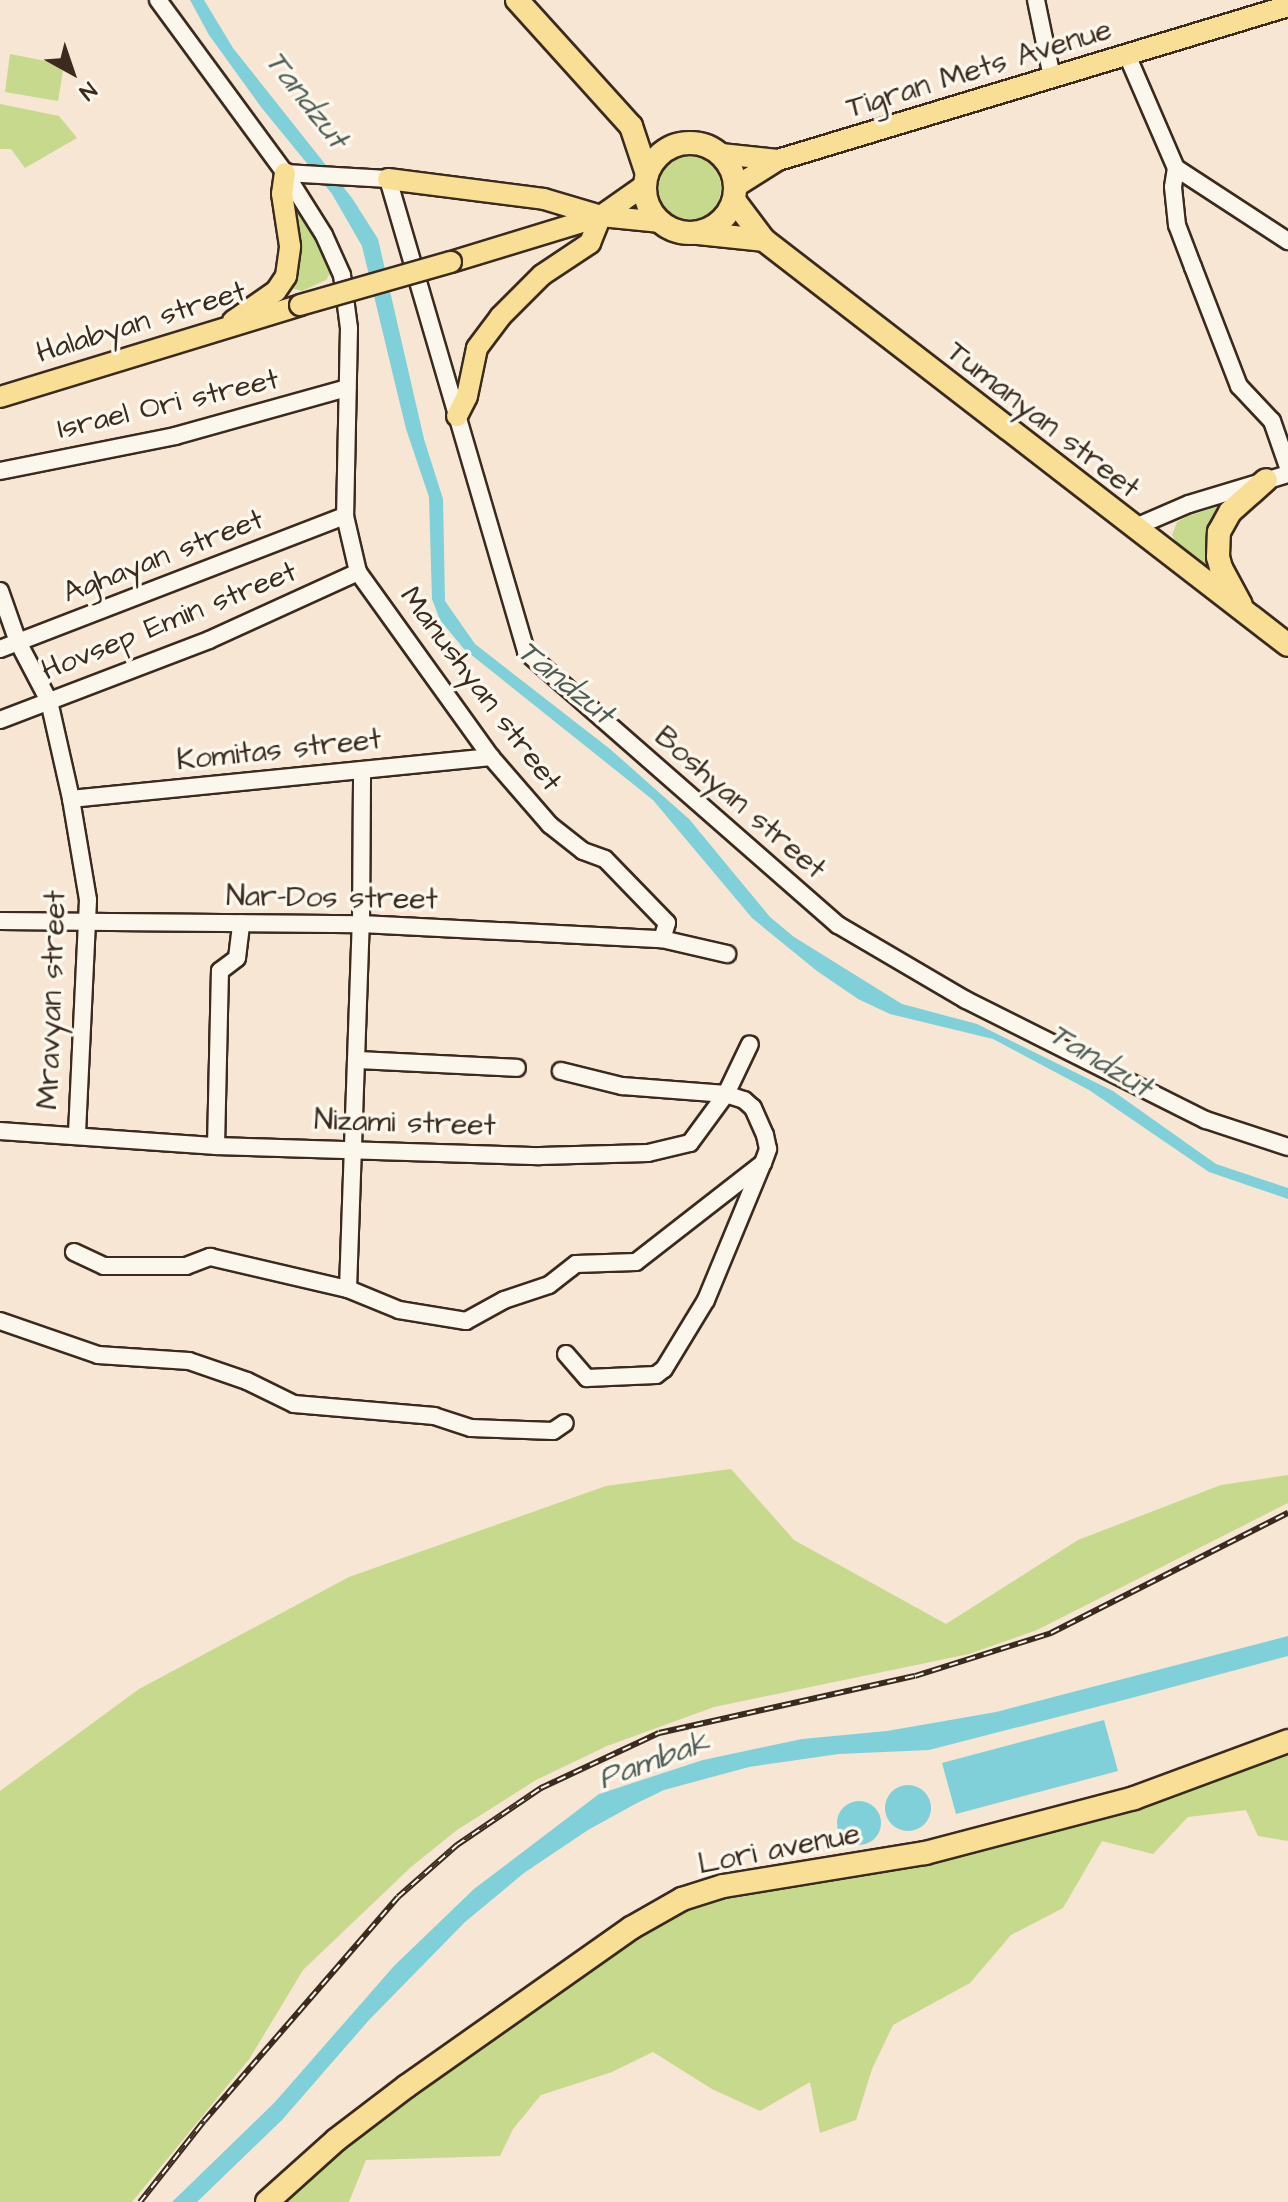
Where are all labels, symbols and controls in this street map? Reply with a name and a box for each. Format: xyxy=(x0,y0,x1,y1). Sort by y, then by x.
street label: Tigran Mets Avenue xyxy=(842,12,1116,126)
north arrow xyxy=(32,32,112,112)
water label: Tandzut xyxy=(256,43,356,157)
text: N xyxy=(73,74,103,107)
street label: Halabyan street xyxy=(32,273,250,371)
street label: Tumanyan street xyxy=(939,334,1147,506)
street label: Israel Ori street xyxy=(54,361,282,447)
street label: Aghayan street xyxy=(58,501,268,611)
street label: Hovsep Emin street xyxy=(36,553,302,689)
street label: Manushyan street xyxy=(392,579,570,799)
water label: Tandzut xyxy=(509,632,621,734)
street label: Boshyan street xyxy=(647,719,833,887)
street label: Komitas street xyxy=(175,721,383,779)
street label: Nar-Dos street xyxy=(226,878,438,918)
street label: Mravyan street xyxy=(30,890,74,1110)
water label: Tandzut xyxy=(1041,1015,1159,1107)
street label: Nizami street xyxy=(314,1102,496,1144)
water label: Pambak xyxy=(593,1723,715,1799)
street label: Lori avenue xyxy=(695,1816,863,1882)

